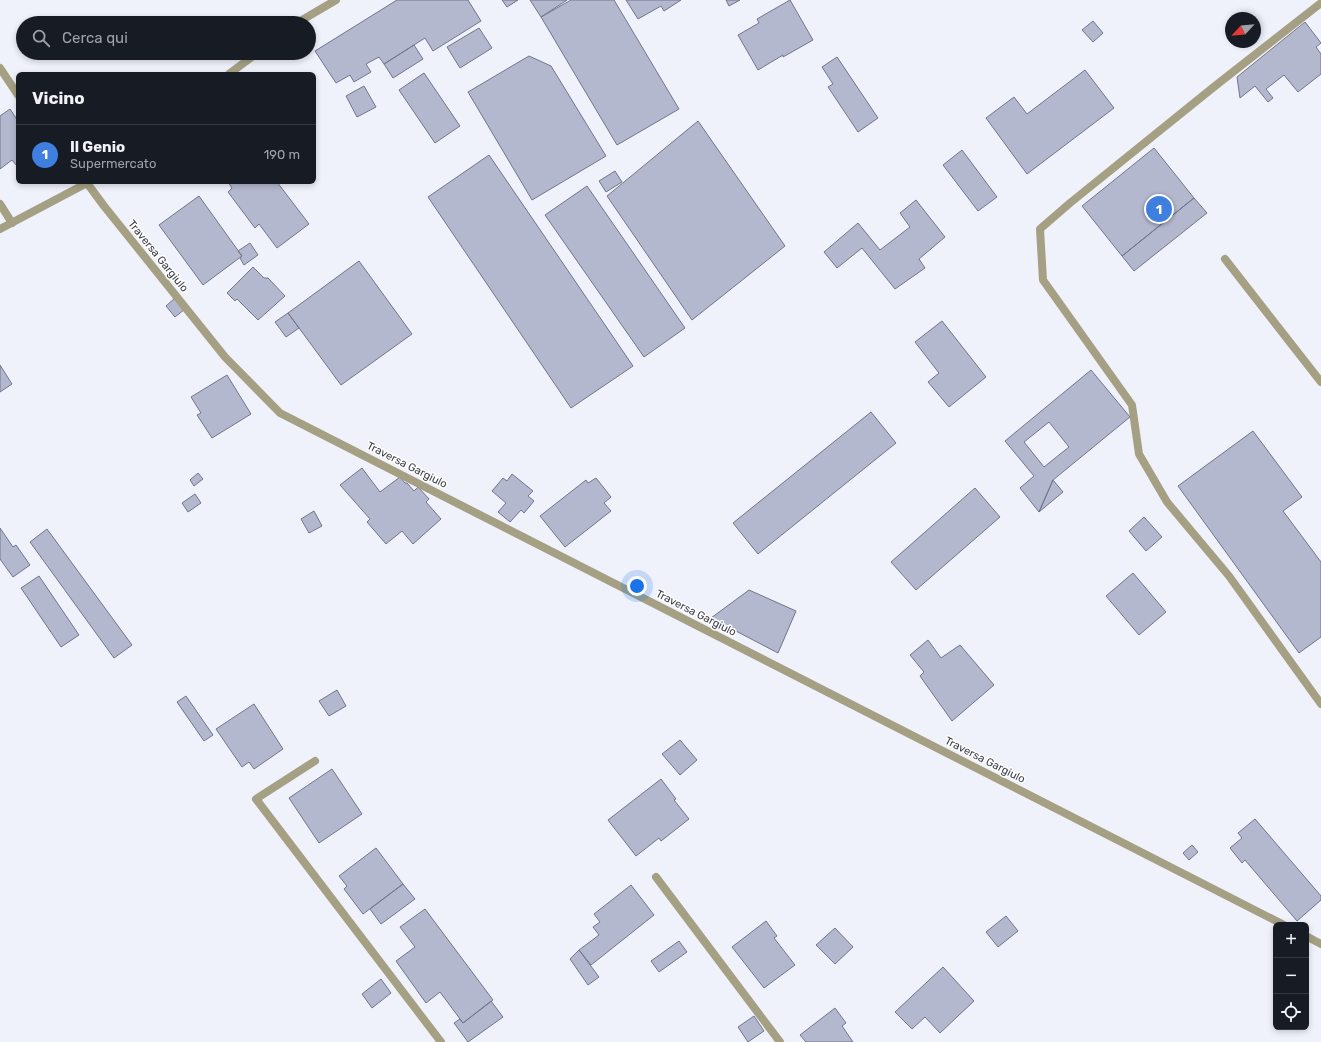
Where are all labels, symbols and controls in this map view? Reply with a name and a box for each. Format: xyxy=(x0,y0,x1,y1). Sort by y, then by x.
north arrow xyxy=(1225,12,1261,48)
search box xyxy=(16,16,316,60)
icon: search xyxy=(30,27,52,49)
text: Cerca qui xyxy=(62,29,128,47)
text: Vicino xyxy=(32,88,85,108)
text: Il Genio xyxy=(70,138,125,156)
text: 1 xyxy=(42,147,48,162)
text: 190 m xyxy=(264,147,300,162)
text: Supermercato xyxy=(70,156,156,171)
pin: 1 xyxy=(1146,194,1172,224)
street label: Traversa Gargiulo xyxy=(125,217,191,295)
street label: Traversa Gargiulo xyxy=(365,439,449,491)
your location xyxy=(627,576,647,596)
street label: Traversa Gargiulo xyxy=(654,587,738,639)
street label: Traversa Gargiulo xyxy=(943,734,1027,786)
map controls xyxy=(1273,922,1309,1030)
button: + xyxy=(1273,922,1309,958)
button: − xyxy=(1273,958,1309,994)
button: locate xyxy=(1273,994,1309,1030)

